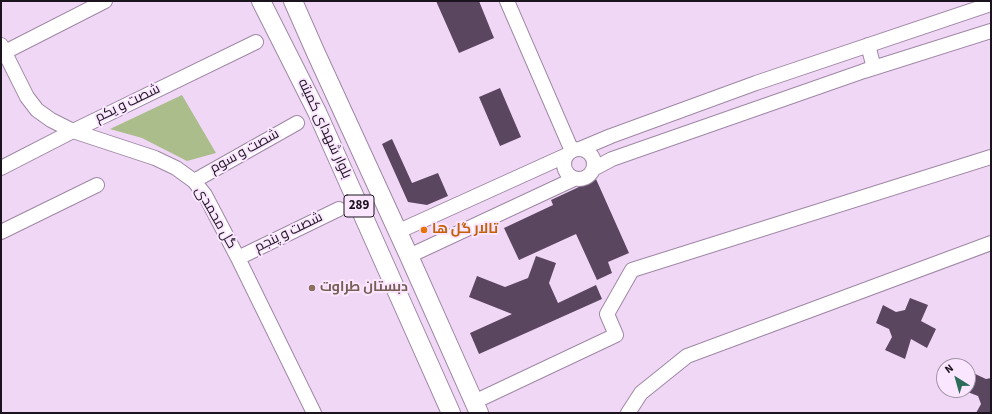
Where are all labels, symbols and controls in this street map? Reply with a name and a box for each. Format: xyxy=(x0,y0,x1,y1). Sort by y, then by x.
street label: بلوار شهدای کمیته xyxy=(293,76,355,182)
street label: شصت و یکم xyxy=(93,81,163,127)
street label: شصت و سوم xyxy=(207,126,283,178)
street label: گل محمدی xyxy=(190,184,240,252)
road number: 289 xyxy=(344,195,374,217)
street label: شصت و پنجم xyxy=(252,209,326,257)
place label: تالار گل ها xyxy=(432,222,498,238)
marker: تالار گل ها xyxy=(419,225,429,235)
place label: دبستان طراوت xyxy=(320,280,408,296)
marker: دبستان طراوت xyxy=(307,283,317,293)
north arrow xyxy=(936,358,976,398)
text: N xyxy=(942,361,957,377)

